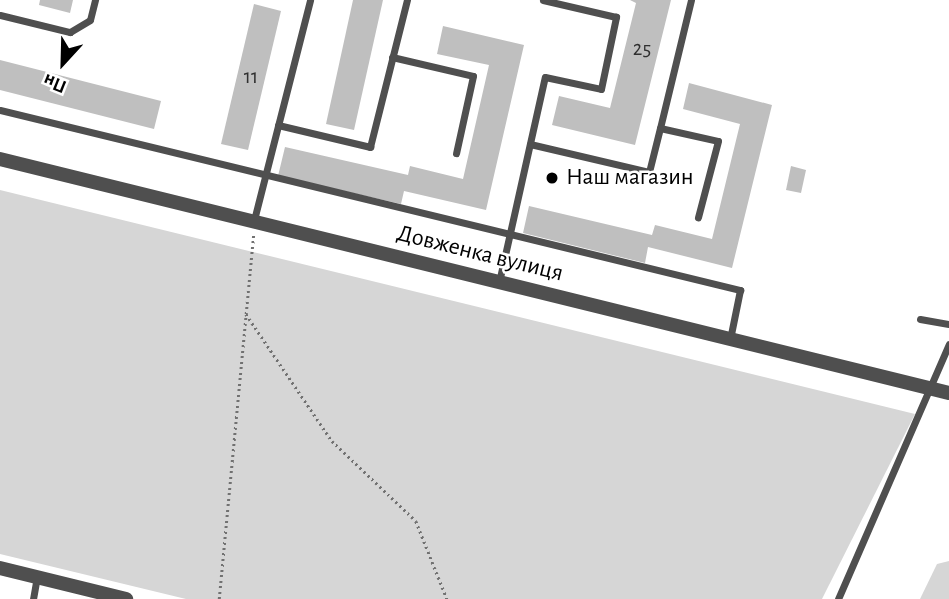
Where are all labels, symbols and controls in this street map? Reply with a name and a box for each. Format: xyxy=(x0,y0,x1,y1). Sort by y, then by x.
north arrow xyxy=(28,28,98,98)
house number: 25 xyxy=(633,36,651,62)
house number: 11 xyxy=(244,64,258,90)
text: Пн xyxy=(41,70,69,96)
place label: Наш магазин xyxy=(566,164,694,192)
marker: Наш магазин xyxy=(544,170,560,186)
street label: Довженка вулиця xyxy=(394,219,566,289)

